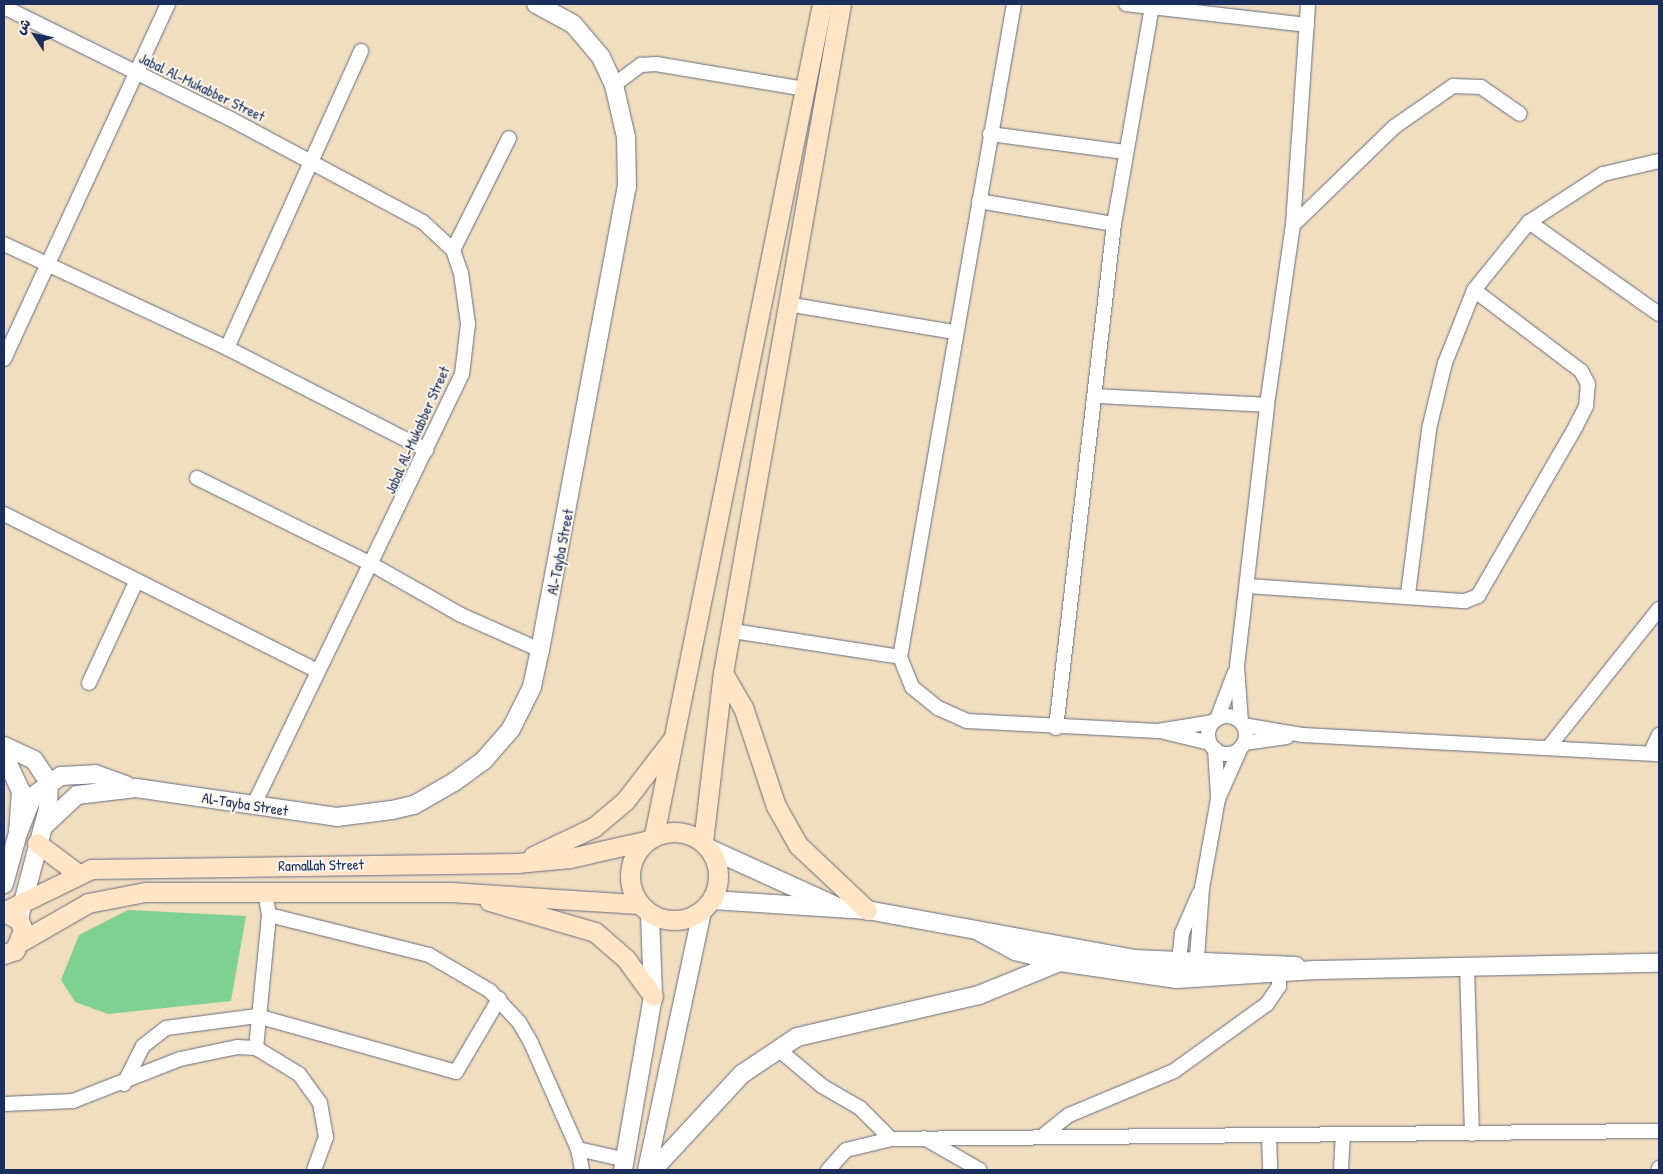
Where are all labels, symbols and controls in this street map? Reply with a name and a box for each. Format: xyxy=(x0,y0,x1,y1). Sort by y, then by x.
north arrow xyxy=(10,10,60,60)
text: ش xyxy=(10,14,35,38)
street label: Jabal Al-Mukabber Street xyxy=(136,49,268,125)
street label: Jabal Al-Mukabber Street xyxy=(381,363,453,497)
street label: Al-Tayba Street xyxy=(543,508,577,596)
street label: Al-Tayba Street xyxy=(201,788,289,820)
street label: Ramallah Street xyxy=(278,855,364,875)

